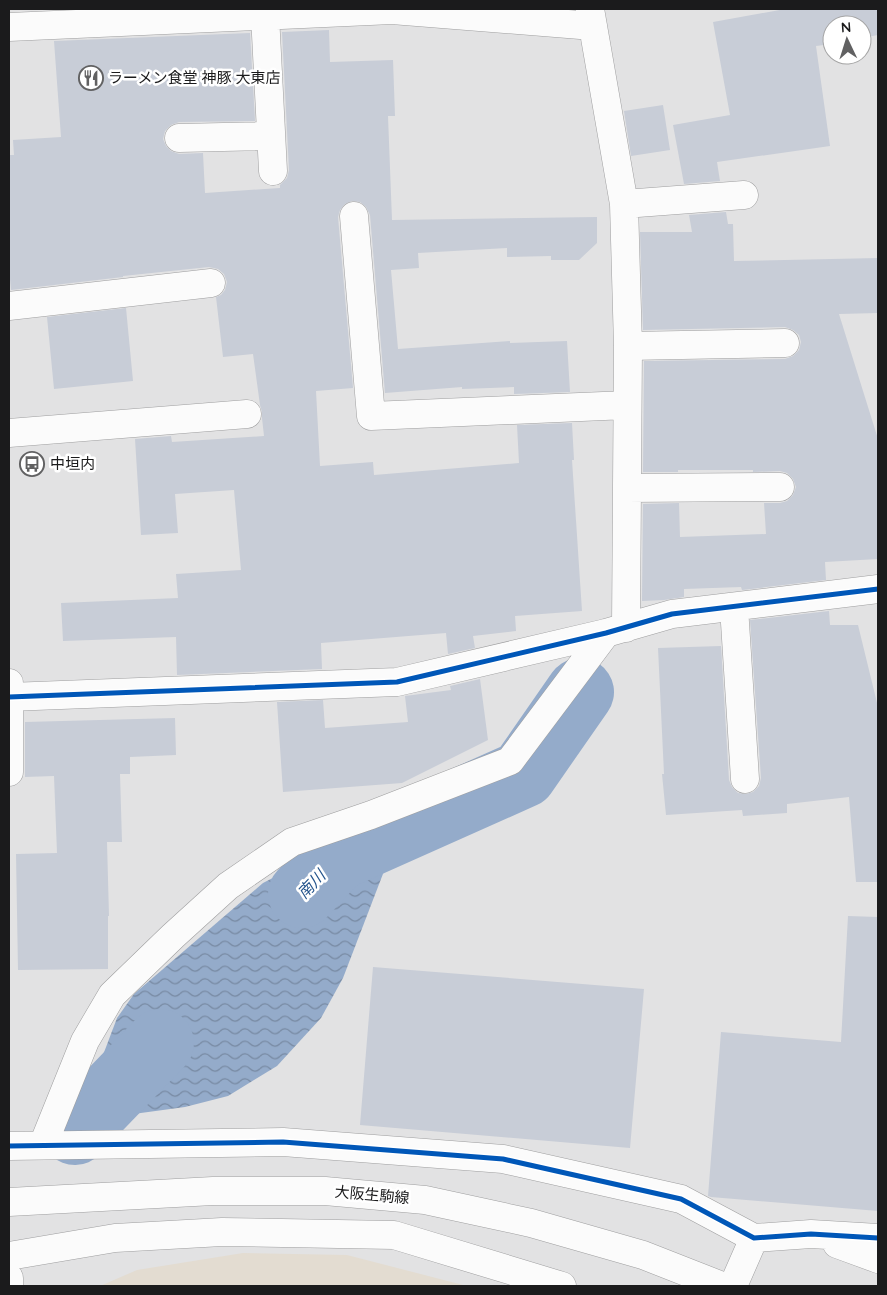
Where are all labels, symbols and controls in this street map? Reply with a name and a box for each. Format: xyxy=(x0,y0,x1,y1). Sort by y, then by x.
north arrow xyxy=(822,15,872,65)
text: N xyxy=(840,18,852,36)
restaurant icon: ラーメン食堂 神豚 大東店 xyxy=(78,65,104,91)
place label: ラーメン食堂 神豚 大東店 xyxy=(108,68,281,87)
bus stop icon: 中垣内 xyxy=(19,451,45,477)
place label: 中垣内 xyxy=(50,454,95,473)
water label: 南川 xyxy=(293,864,331,902)
street label: 大阪生駒線 xyxy=(334,1182,410,1207)

